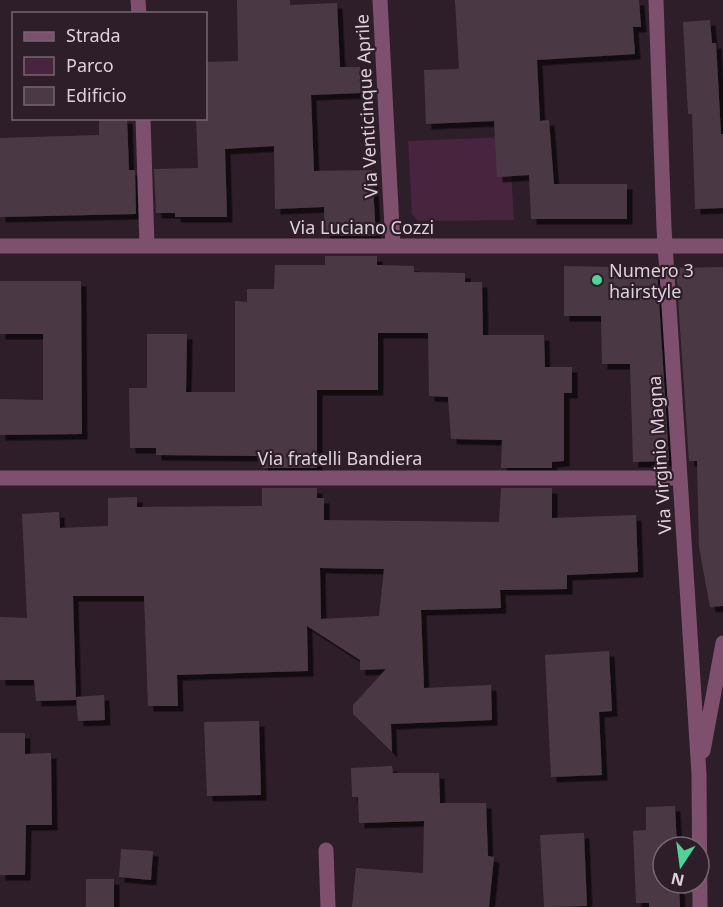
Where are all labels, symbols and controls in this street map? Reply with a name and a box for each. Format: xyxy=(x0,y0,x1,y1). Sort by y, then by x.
legend xyxy=(12,12,207,120)
street label: Via Venticinque Aprile xyxy=(349,14,383,198)
text: Strada xyxy=(66,23,121,47)
text: Parco xyxy=(66,53,114,77)
text: Edificio xyxy=(66,83,127,107)
street label: Via Luciano Cozzi xyxy=(290,215,434,239)
place label: Numero 3 hairstyle xyxy=(609,258,694,303)
marker: Numero 3 hairstyle xyxy=(590,273,604,287)
street label: Via Virginio Magna xyxy=(641,375,677,535)
street label: Via fratelli Bandiera xyxy=(258,446,422,470)
north arrow xyxy=(651,835,711,895)
text: N xyxy=(669,867,686,892)

